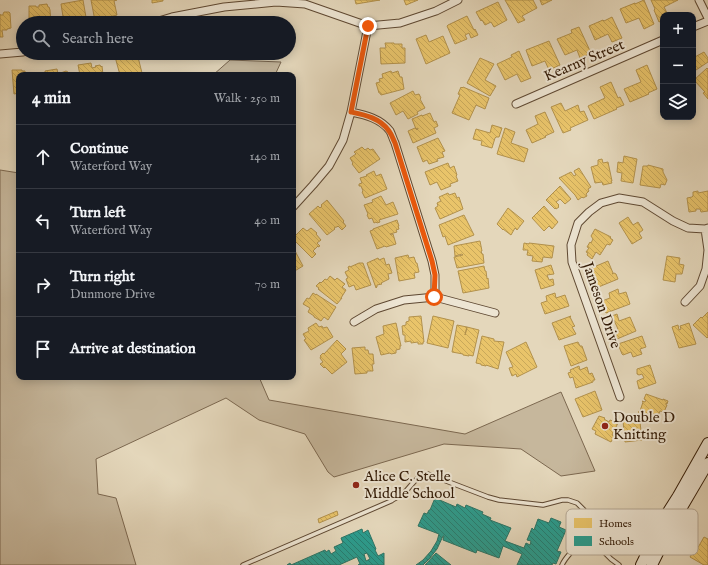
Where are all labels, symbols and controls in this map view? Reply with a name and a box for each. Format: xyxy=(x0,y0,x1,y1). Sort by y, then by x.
map controls xyxy=(660,12,696,120)
button: + xyxy=(660,12,696,48)
search box xyxy=(16,16,296,60)
route end xyxy=(359,17,377,35)
icon: search xyxy=(30,27,52,49)
text: Search here xyxy=(62,29,133,48)
street label: Kearny Street xyxy=(541,35,627,86)
button: − xyxy=(660,48,696,84)
button: layers xyxy=(660,84,696,120)
text: 4 min xyxy=(32,88,71,109)
text: Walk · 250 m xyxy=(214,90,280,107)
text: Continue xyxy=(70,139,128,158)
icon: ahead xyxy=(32,146,54,168)
text: 140 m xyxy=(250,148,280,165)
text: Waterford Way xyxy=(70,158,152,175)
text: Turn left xyxy=(70,203,126,222)
icon: left xyxy=(32,210,54,232)
text: 40 m xyxy=(254,212,280,229)
text: Waterford Way xyxy=(70,222,152,239)
street label: Jameson Drive xyxy=(577,258,625,351)
text: Turn right xyxy=(70,267,135,286)
icon: right xyxy=(32,274,54,296)
text: 70 m xyxy=(255,276,280,293)
text: Dunmore Drive xyxy=(70,286,155,303)
route start xyxy=(425,288,443,306)
icon: arrive xyxy=(32,338,54,360)
text: Arrive at destination xyxy=(70,339,196,358)
place label: Double D Knitting xyxy=(613,408,675,444)
marker: Double D Knitting xyxy=(600,421,610,431)
place label: Alice C. Stelle Middle School xyxy=(363,467,455,503)
marker: Alice C. Stelle Middle School xyxy=(351,480,361,490)
legend xyxy=(566,509,698,555)
text: Homes xyxy=(599,517,632,531)
text: Schools xyxy=(599,535,634,549)

